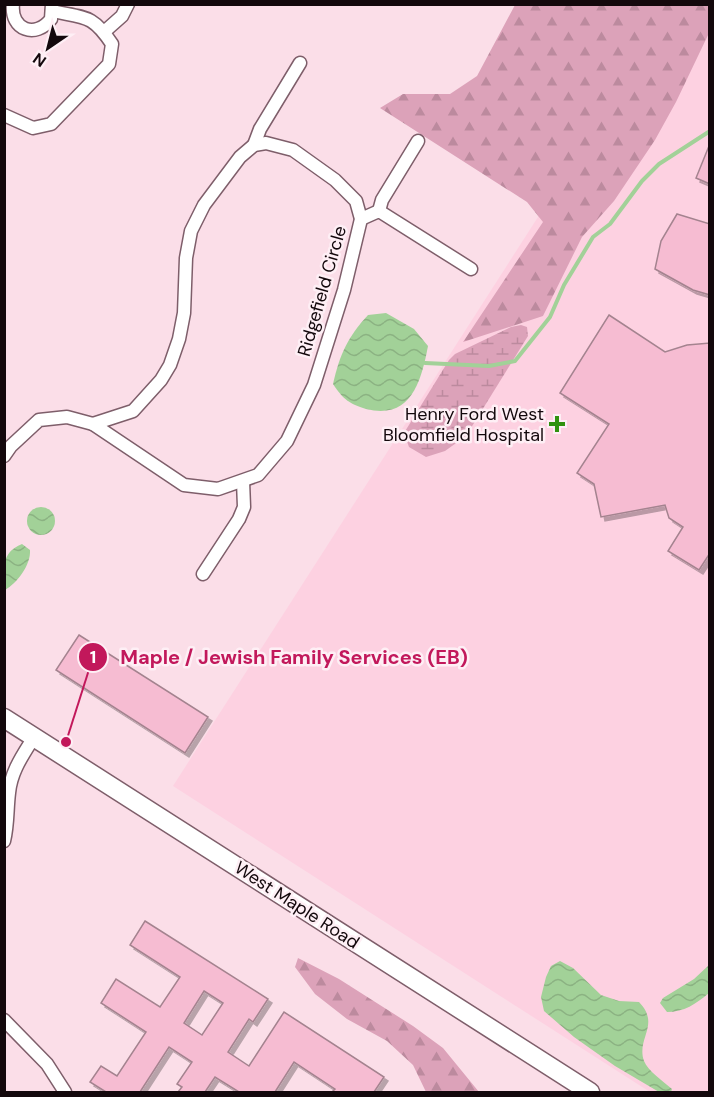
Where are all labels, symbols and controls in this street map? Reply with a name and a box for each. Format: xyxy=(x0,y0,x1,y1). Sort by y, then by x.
north arrow xyxy=(18,18,78,78)
text: N xyxy=(29,48,50,72)
street label: Ridgefield Circle xyxy=(292,223,352,359)
place label: Henry Ford West Bloomfield Hospital xyxy=(383,402,544,447)
marker: Henry Ford West Bloomfield Hospital xyxy=(548,415,566,433)
callout: Maple / Jewish Family Services (EB) xyxy=(78,638,480,676)
text: Maple / Jewish Family Services (EB) xyxy=(120,644,468,670)
text: 1 xyxy=(90,645,96,669)
street label: West Maple Road xyxy=(230,856,364,954)

